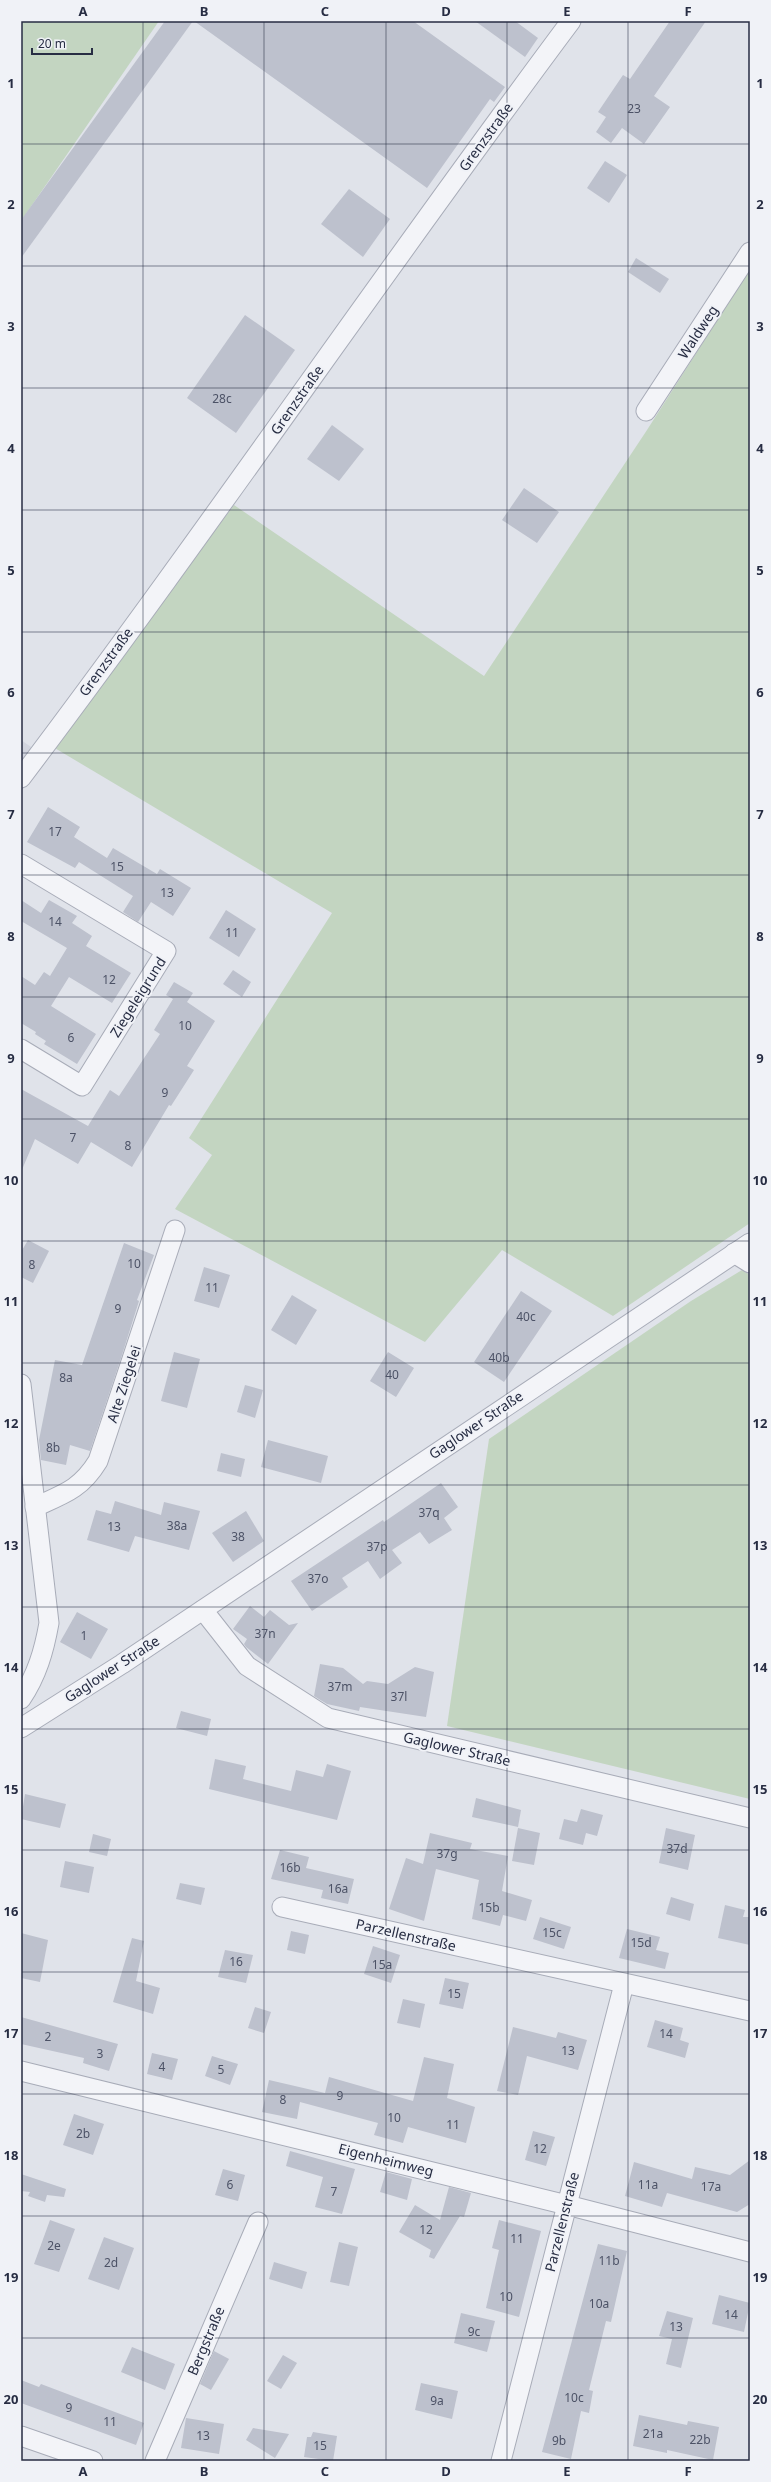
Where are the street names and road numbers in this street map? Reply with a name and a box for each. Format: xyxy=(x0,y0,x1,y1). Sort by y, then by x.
street label: Grenzstraße xyxy=(454,98,517,175)
street label: Waldweg xyxy=(673,301,722,362)
street label: Grenzstraße xyxy=(266,361,328,438)
street label: Grenzstraße xyxy=(74,623,137,700)
street label: Ziegeleigrund xyxy=(105,953,170,1041)
street label: Alte Ziegelei xyxy=(102,1343,145,1425)
street label: Gaglower Straße xyxy=(425,1386,527,1463)
street label: Gaglower Straße xyxy=(61,1631,163,1706)
street label: Gaglower Straße xyxy=(402,1727,513,1770)
street label: Parzellenstraße xyxy=(354,1914,458,1955)
street label: Eigenheimweg xyxy=(337,2139,436,2181)
street label: Parzellenstraße xyxy=(540,2170,583,2274)
street label: Bergstraße xyxy=(183,2303,229,2378)

